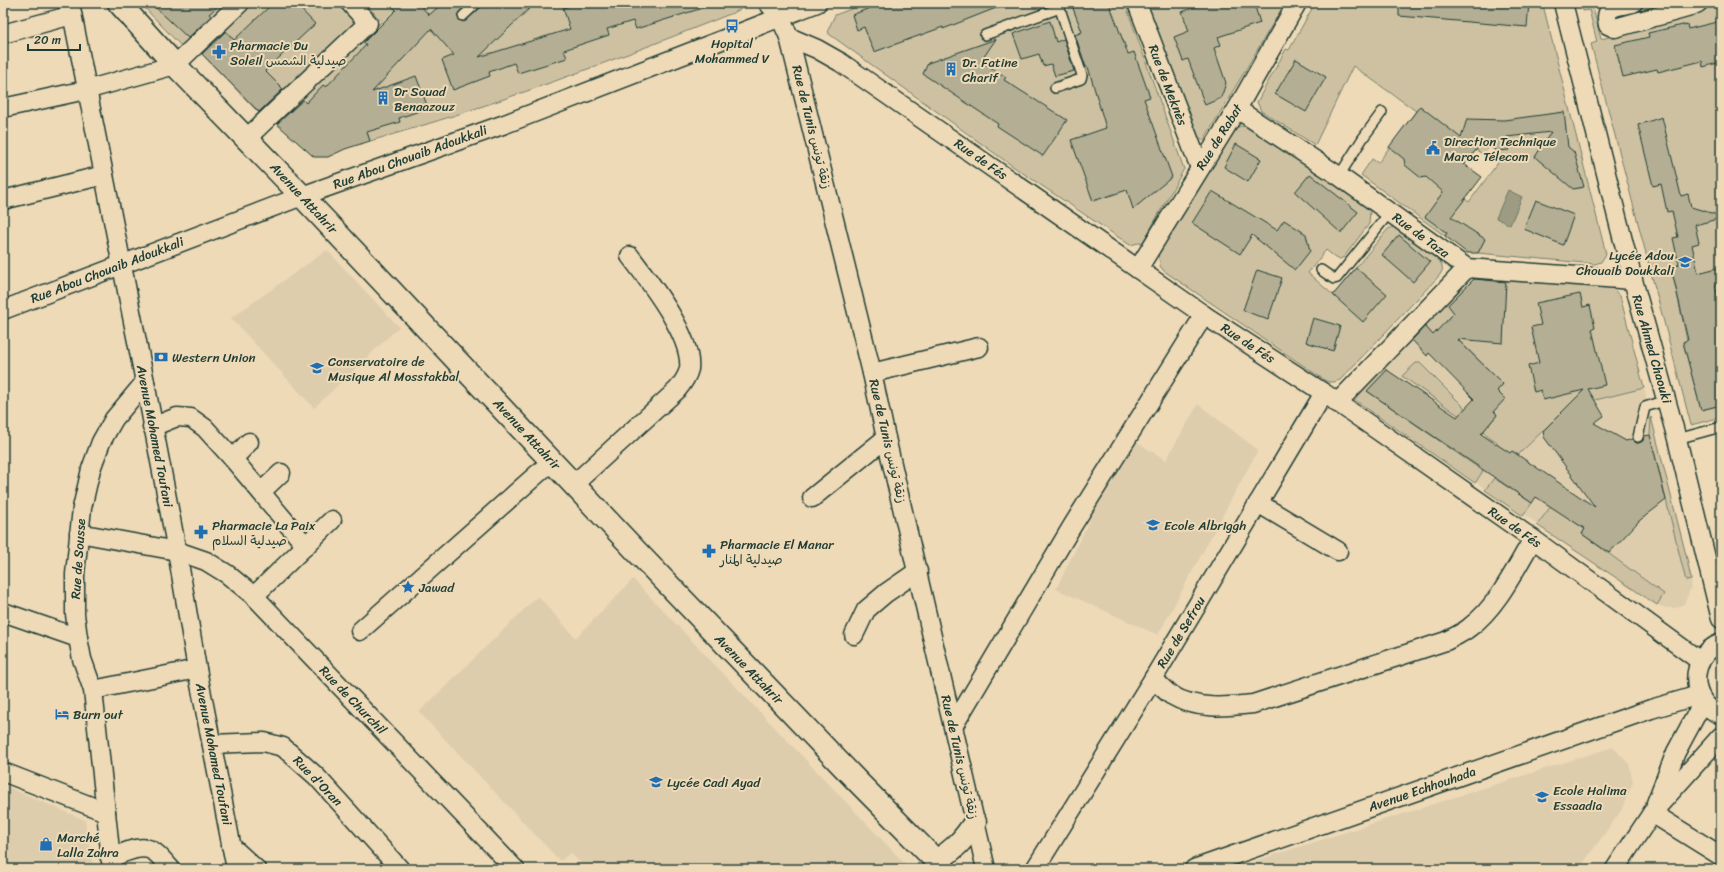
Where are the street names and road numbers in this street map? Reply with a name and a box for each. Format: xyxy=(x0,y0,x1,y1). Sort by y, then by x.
street label: Rue de Meknès xyxy=(1142,41,1194,130)
street label: Rue de Tunis زنقة تونس xyxy=(785,63,839,191)
street label: Rue de Rabat xyxy=(1189,99,1249,175)
street label: Rue Abou Chouaib Adoukkali xyxy=(330,118,491,196)
street label: Rue de Fés xyxy=(949,132,1013,186)
street label: Avenue Attahrir xyxy=(264,156,344,240)
street label: Rue de Taza xyxy=(1387,206,1455,264)
street label: Rue Abou Chouaib Adoukkali xyxy=(27,230,187,310)
street label: Rue Ahmed Chaouki xyxy=(1625,292,1679,407)
street label: Rue de Fés xyxy=(1216,317,1280,369)
street label: Avenue Mohamed Toufani xyxy=(130,362,180,509)
street label: Rue de Tunis زنقة تونس xyxy=(863,377,913,505)
street label: Avenue Attahrir xyxy=(487,392,567,476)
street label: Rue de Fés xyxy=(1483,500,1547,554)
street label: Rue de Sousse xyxy=(64,518,92,600)
street label: Rue de Sefrou xyxy=(1150,591,1212,673)
street label: Avenue Attahrir xyxy=(708,627,790,710)
street label: Rue de Churchil xyxy=(314,660,392,740)
street label: Avenue Mohamed Toufani xyxy=(189,680,239,827)
street label: Rue de Tunis زنقة تونس xyxy=(935,693,985,821)
street label: Rue d'Oran xyxy=(287,750,349,812)
street label: Avenue Echhouhada xyxy=(1364,760,1479,819)

